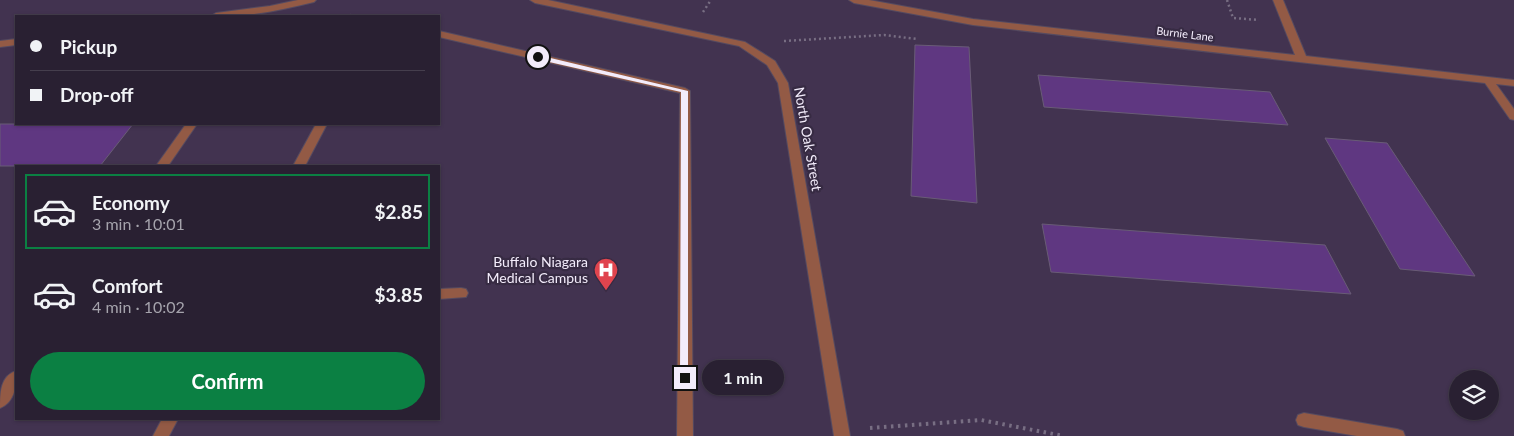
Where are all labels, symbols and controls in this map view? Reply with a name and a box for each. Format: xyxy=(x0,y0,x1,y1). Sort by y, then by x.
street label: Burnie Lane xyxy=(1156,24,1215,43)
text: Pickup xyxy=(60,35,117,58)
route start xyxy=(527,46,549,68)
text: Drop-off xyxy=(60,83,134,106)
street label: North Oak Street xyxy=(791,86,826,192)
icon: car xyxy=(32,189,77,234)
text: Economy xyxy=(92,191,170,214)
text: $2.85 xyxy=(374,200,423,223)
text: 3 min · 10:01 xyxy=(92,214,185,233)
place label: Buffalo Niagara Medical Campus xyxy=(487,253,588,286)
hospital icon: Buffalo Niagara Medical Campus xyxy=(593,257,619,291)
icon: car xyxy=(32,272,77,317)
text: Comfort xyxy=(92,274,163,297)
text: $3.85 xyxy=(374,283,423,306)
text: 4 min · 10:02 xyxy=(92,297,185,316)
button: Confirm xyxy=(30,352,425,410)
callout: 1 min xyxy=(702,360,785,396)
route end xyxy=(674,367,696,389)
text: 1 min xyxy=(723,368,763,387)
map controls xyxy=(1449,370,1499,420)
button: layers xyxy=(1449,370,1499,420)

